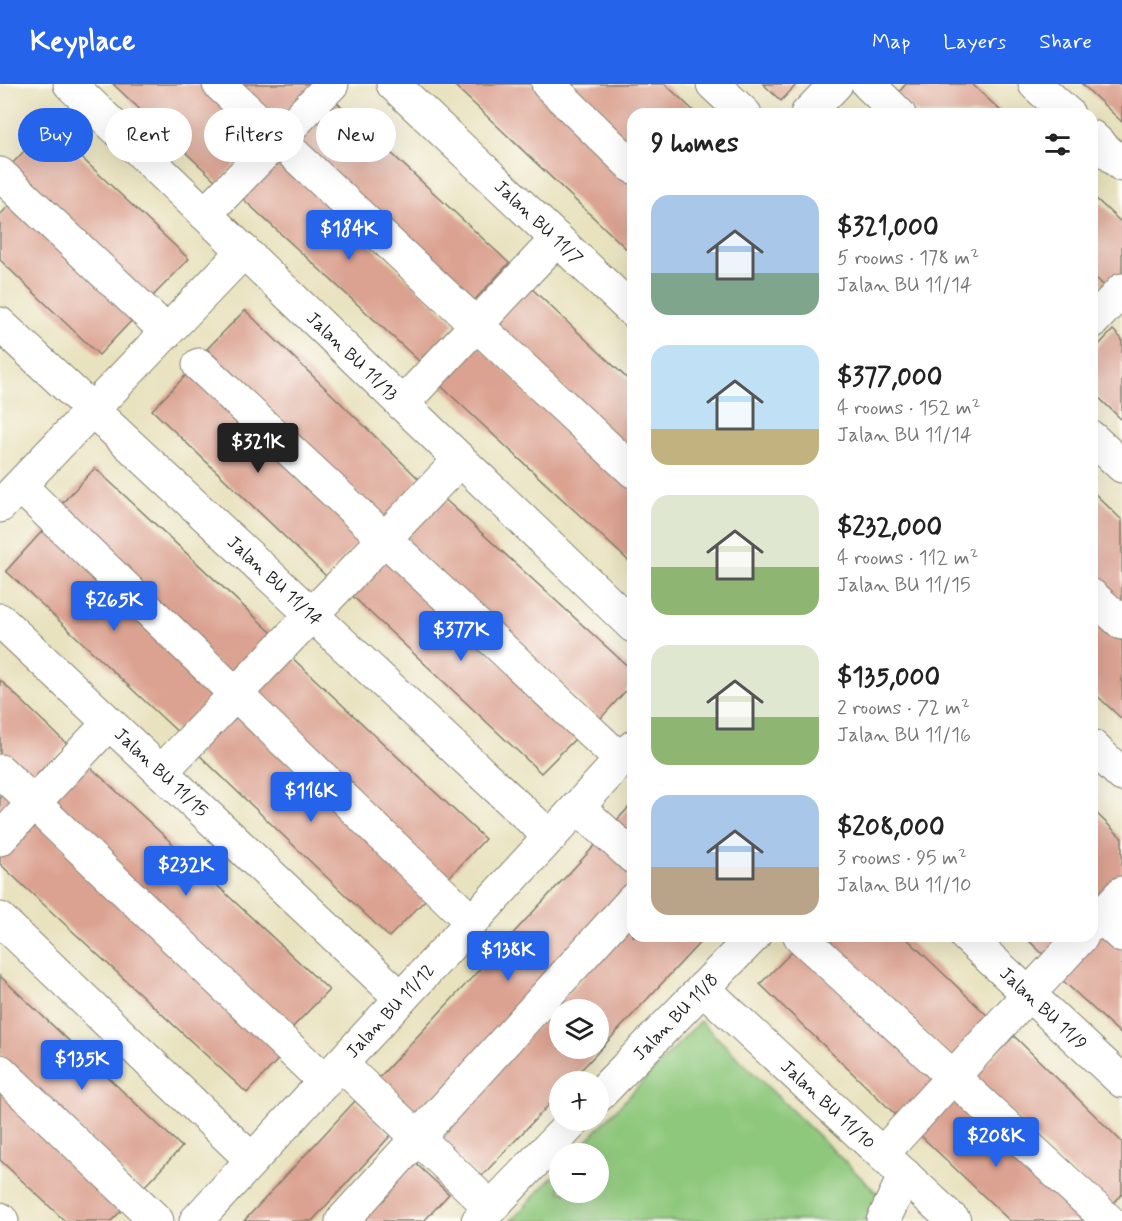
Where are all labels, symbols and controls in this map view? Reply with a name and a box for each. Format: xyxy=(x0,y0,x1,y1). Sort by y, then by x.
text: Keyplace xyxy=(30,24,135,61)
text: Map xyxy=(872,28,910,56)
text: Layers xyxy=(943,28,1006,56)
text: Share xyxy=(1039,28,1092,56)
chip: Buy xyxy=(18,108,93,162)
chip: Rent xyxy=(105,108,192,162)
chip: Filters xyxy=(204,108,304,162)
chip: New xyxy=(316,108,396,162)
text: 9 homes xyxy=(651,127,739,161)
icon: filters xyxy=(1041,128,1074,161)
street label: Jalan BU 11/7 xyxy=(489,175,588,271)
pin: $184K xyxy=(307,210,391,261)
text: $321,000 xyxy=(837,211,939,245)
text: $184K xyxy=(320,216,378,243)
icon: home xyxy=(699,219,771,291)
text: 5 rooms · 178 m² xyxy=(837,245,979,272)
text: Jalan BU 11/14 xyxy=(837,272,972,299)
street label: Jalan BU 11/13 xyxy=(301,307,403,407)
text: $377,000 xyxy=(837,361,942,395)
icon: home xyxy=(699,369,771,441)
text: 4 rooms · 152 m² xyxy=(837,395,980,422)
text: Jalan BU 11/14 xyxy=(837,422,972,449)
pin: $321K xyxy=(216,423,300,474)
text: $321K xyxy=(231,429,285,456)
text: $232,000 xyxy=(837,511,942,545)
icon: home xyxy=(699,519,771,591)
street label: Jalan BU 11/14 xyxy=(222,531,327,632)
text: 4 rooms · 112 m² xyxy=(837,545,978,572)
text: Jalan BU 11/15 xyxy=(837,572,971,599)
pin: $265K xyxy=(72,581,156,632)
text: $265K xyxy=(85,587,143,614)
pin: $377K xyxy=(419,611,503,662)
text: $377K xyxy=(433,617,489,644)
text: $135,000 xyxy=(837,661,940,695)
icon: home xyxy=(699,669,771,741)
text: 2 rooms · 72 m² xyxy=(837,695,970,722)
text: Jalan BU 11/16 xyxy=(837,722,971,749)
street label: Jalan BU 11/15 xyxy=(109,723,213,823)
pin: $116K xyxy=(269,772,353,823)
text: $116K xyxy=(285,778,337,805)
text: $208,000 xyxy=(837,811,945,845)
icon: home xyxy=(699,819,771,891)
text: 3 rooms · 95 m² xyxy=(837,845,967,872)
pin: $232K xyxy=(144,846,228,897)
text: $232K xyxy=(158,852,214,879)
text: Jalan BU 11/10 xyxy=(837,872,971,899)
pin: $138K xyxy=(466,931,550,982)
text: $138K xyxy=(481,937,535,964)
street label: Jalan BU 11/12 xyxy=(341,959,440,1064)
street label: Jalan BU 11/9 xyxy=(994,962,1092,1056)
street label: Jalan BU 11/8 xyxy=(628,968,724,1066)
map controls xyxy=(549,999,609,1203)
button: layers xyxy=(549,999,609,1059)
pin: $135K xyxy=(40,1040,124,1091)
text: $135K xyxy=(55,1046,109,1073)
street label: Jalan BU 11/10 xyxy=(775,1055,880,1155)
button: + xyxy=(549,1071,609,1131)
pin: $208K xyxy=(954,1117,1038,1168)
text: $208K xyxy=(967,1123,1025,1150)
button: − xyxy=(549,1143,609,1203)

